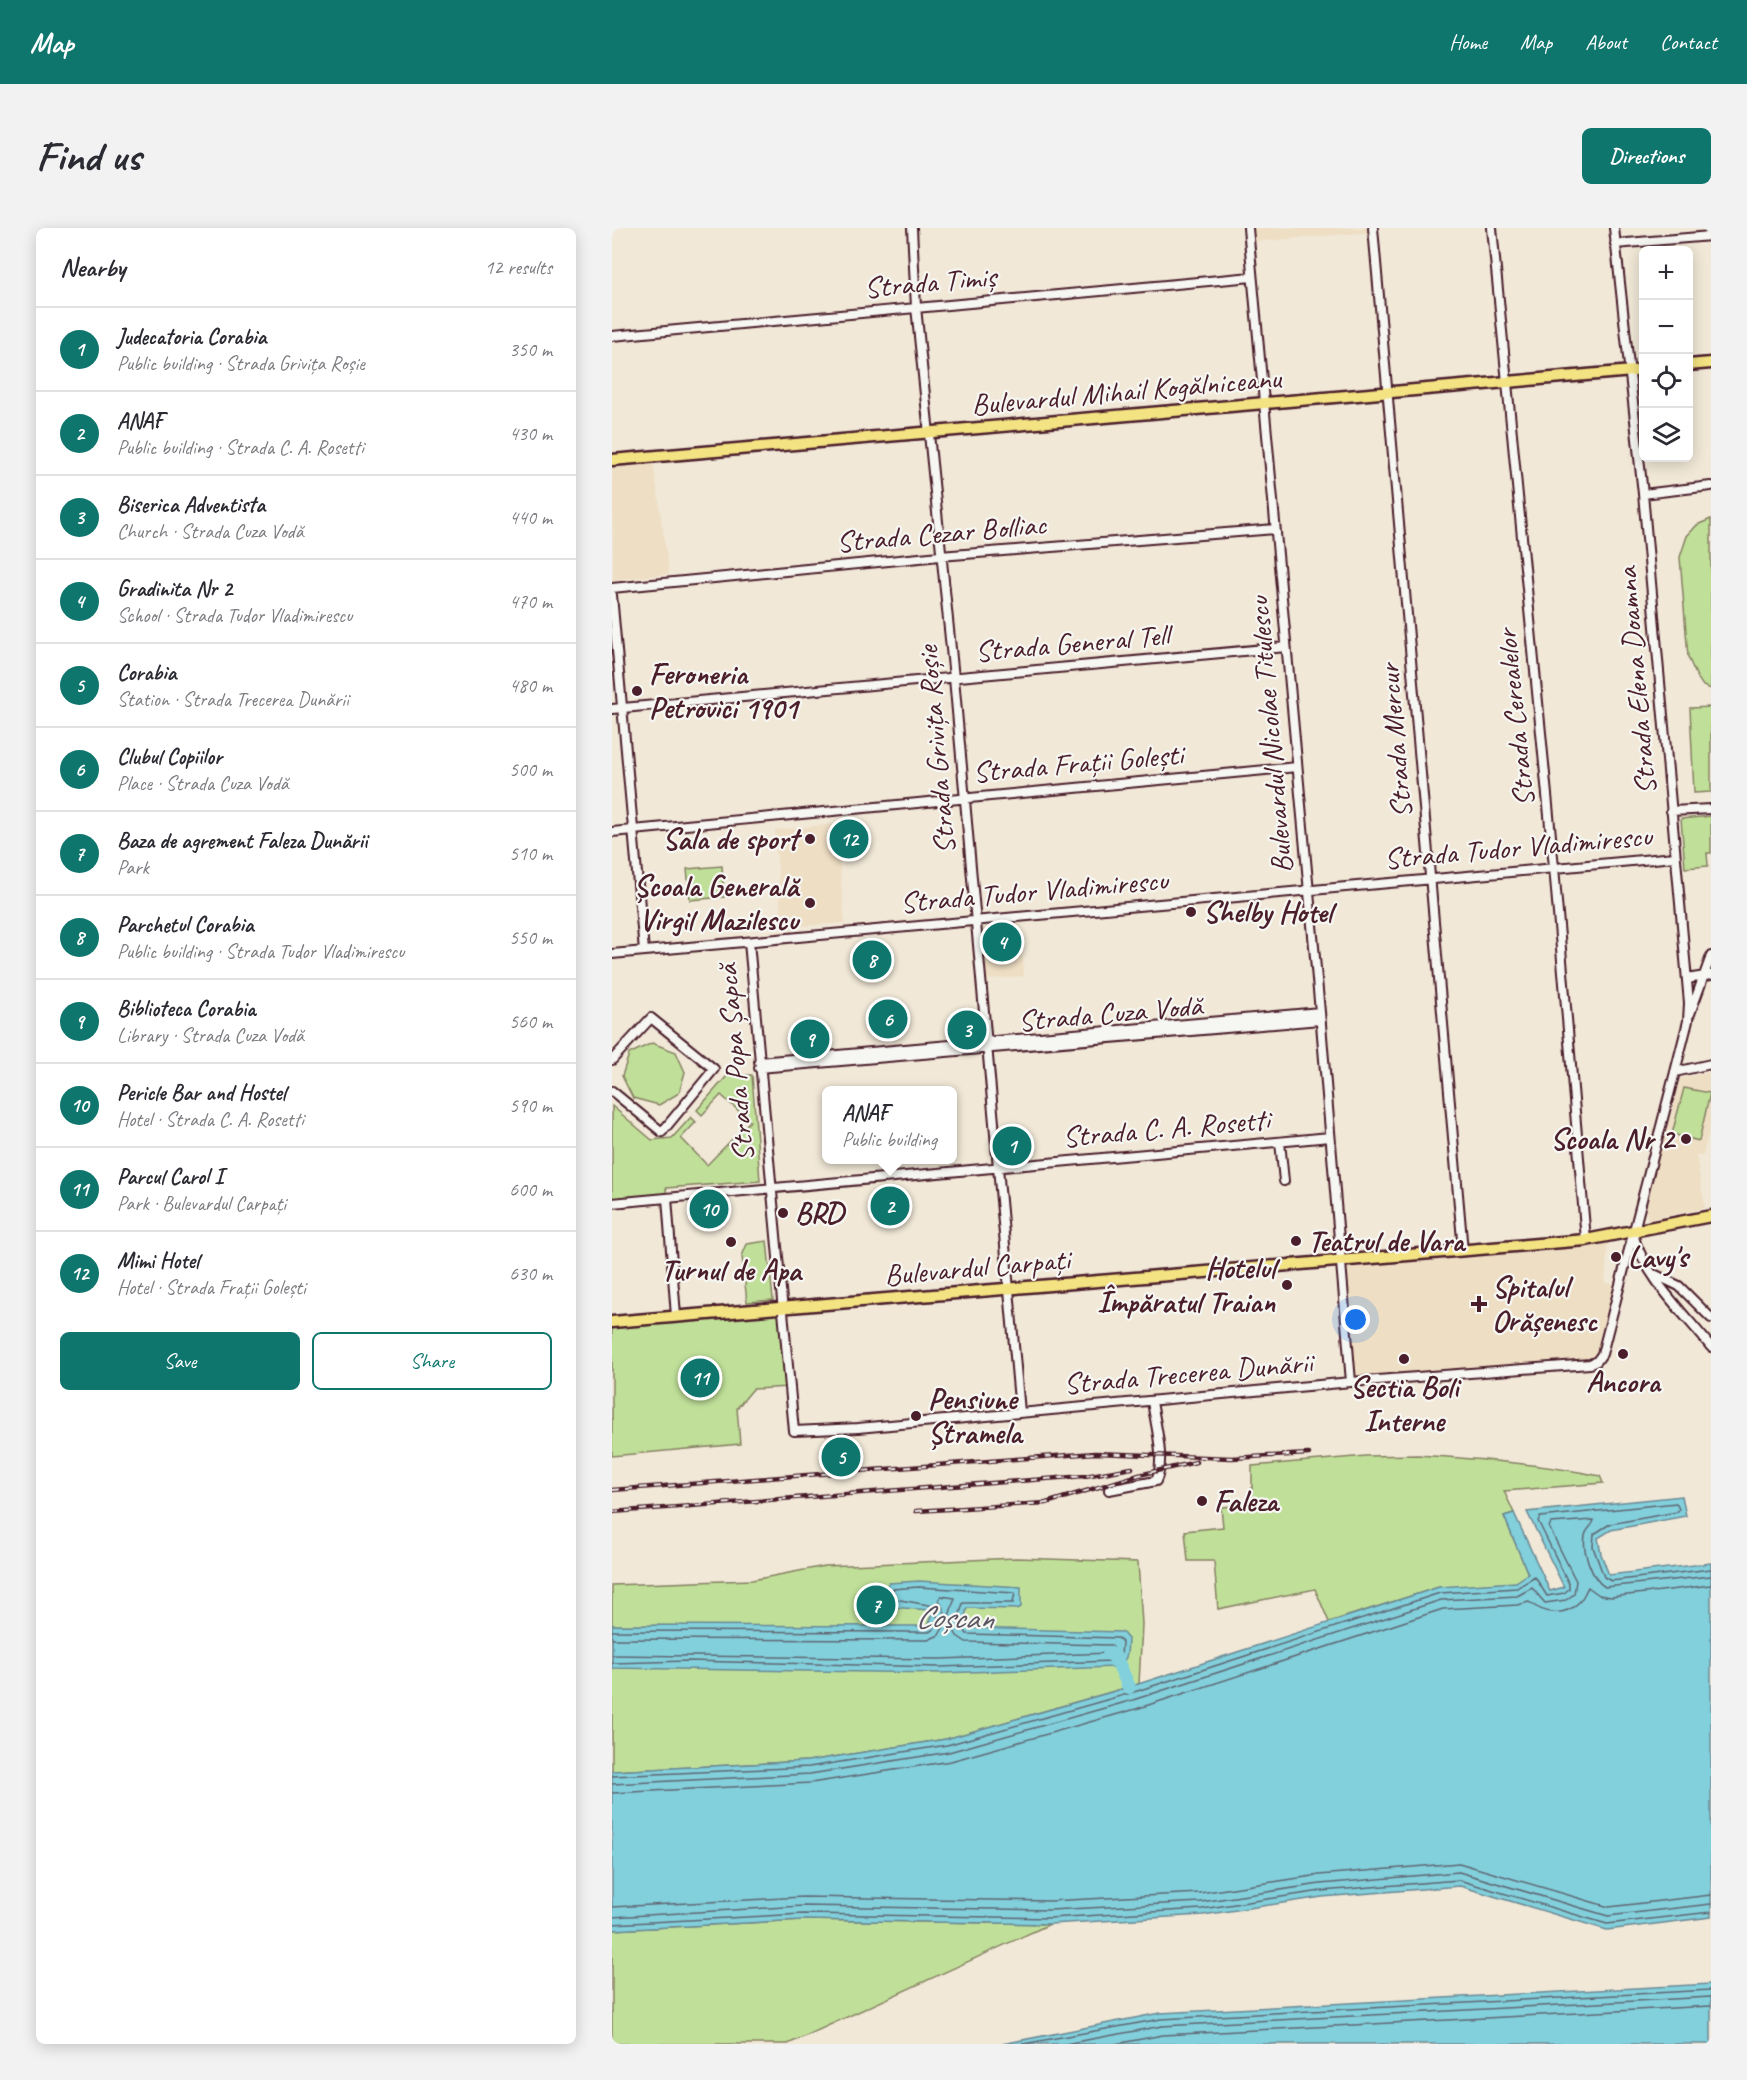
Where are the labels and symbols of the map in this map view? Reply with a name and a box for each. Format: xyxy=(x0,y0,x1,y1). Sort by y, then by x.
street label: Strada Timiș xyxy=(863,257,1000,307)
street label: Bulevardul Mihail Kogălniceanu xyxy=(970,358,1284,423)
street label: Strada Cezar Bolliac xyxy=(835,505,1049,561)
street label: Strada Elena Doamna xyxy=(1607,564,1665,796)
street label: Bulevardul Nicolae Titulescu xyxy=(1239,593,1301,875)
street label: Strada General Tell xyxy=(973,615,1176,670)
street label: Strada Cerealelor xyxy=(1486,624,1543,808)
street label: Strada Grivița Roșie xyxy=(908,642,964,856)
place label: Feroneria Petrovici 1901 xyxy=(649,655,801,727)
street label: Strada Mercur xyxy=(1369,660,1421,820)
marker: Feroneria Petrovici 1901 xyxy=(630,684,644,698)
street label: Strada Frații Golești xyxy=(971,735,1188,791)
pin: 12 xyxy=(830,816,868,862)
street label: Strada Tudor Vladimirescu xyxy=(1383,816,1655,878)
place label: Sala de sport xyxy=(662,820,803,858)
marker: Sala de sport xyxy=(803,832,817,846)
street label: Strada Tudor Vladimirescu xyxy=(899,860,1171,922)
place label: Școala Generală Virgil Mazilescu xyxy=(634,867,801,939)
place label: Shelby Hotel xyxy=(1203,893,1338,931)
marker: Școala Generală Virgil Mazilescu xyxy=(803,896,817,910)
marker: Shelby Hotel xyxy=(1184,905,1198,919)
pin: 4 xyxy=(982,920,1022,964)
pin: 8 xyxy=(852,938,892,982)
street label: Strada Popa Șapcă xyxy=(707,960,763,1163)
street label: Strada Cuza Vodă xyxy=(1016,986,1206,1040)
pin: 6 xyxy=(868,996,908,1042)
pin: 3 xyxy=(948,1008,986,1052)
pin: 9 xyxy=(790,1016,830,1062)
street label: Strada C. A. Rosetti xyxy=(1061,1100,1274,1156)
place label: Scoala Nr 2 xyxy=(1550,1120,1676,1158)
pin: 1 xyxy=(992,1124,1032,1168)
marker: Scoala Nr 2 xyxy=(1679,1132,1693,1146)
pin: 2 xyxy=(870,1184,910,1228)
pin: 10 xyxy=(690,1186,728,1232)
place label: BRD xyxy=(795,1194,847,1232)
marker: BRD xyxy=(776,1206,790,1220)
place label: Teatrul de Vara xyxy=(1308,1222,1466,1260)
marker: Teatrul de Vara xyxy=(1289,1234,1303,1248)
marker: Turnul de Apa xyxy=(724,1235,738,1249)
place label: Lavy's xyxy=(1628,1238,1691,1277)
street label: Bulevardul Carpați xyxy=(883,1240,1075,1294)
place label: Hotelul Împăratul Traian xyxy=(1097,1249,1281,1321)
marker: Lavy's xyxy=(1609,1250,1623,1264)
place label: Turnul de Apa xyxy=(661,1251,804,1289)
place label: Spitalul Orășenesc xyxy=(1492,1268,1599,1340)
marker: Hotelul Împăratul Traian xyxy=(1280,1278,1294,1292)
marker: Spitalul Orășenesc xyxy=(1470,1295,1488,1313)
your location xyxy=(1341,1305,1370,1334)
street label: Strada Trecerea Dunării xyxy=(1062,1343,1317,1403)
marker: Ancora xyxy=(1616,1347,1630,1361)
marker: Sectia Boli Interne xyxy=(1397,1352,1411,1366)
pin: 11 xyxy=(680,1356,719,1400)
place label: Ancora xyxy=(1586,1363,1662,1401)
place label: Sectia Boli Interne xyxy=(1350,1368,1462,1440)
place label: Pensiune Ștramela xyxy=(928,1380,1024,1452)
marker: Pensiune Ștramela xyxy=(909,1409,923,1423)
pin: 5 xyxy=(822,1434,860,1480)
place label: Faleza xyxy=(1214,1482,1280,1520)
marker: Faleza xyxy=(1195,1494,1209,1508)
pin: 7 xyxy=(856,1582,896,1628)
water label: Coșcan xyxy=(915,1596,995,1639)

